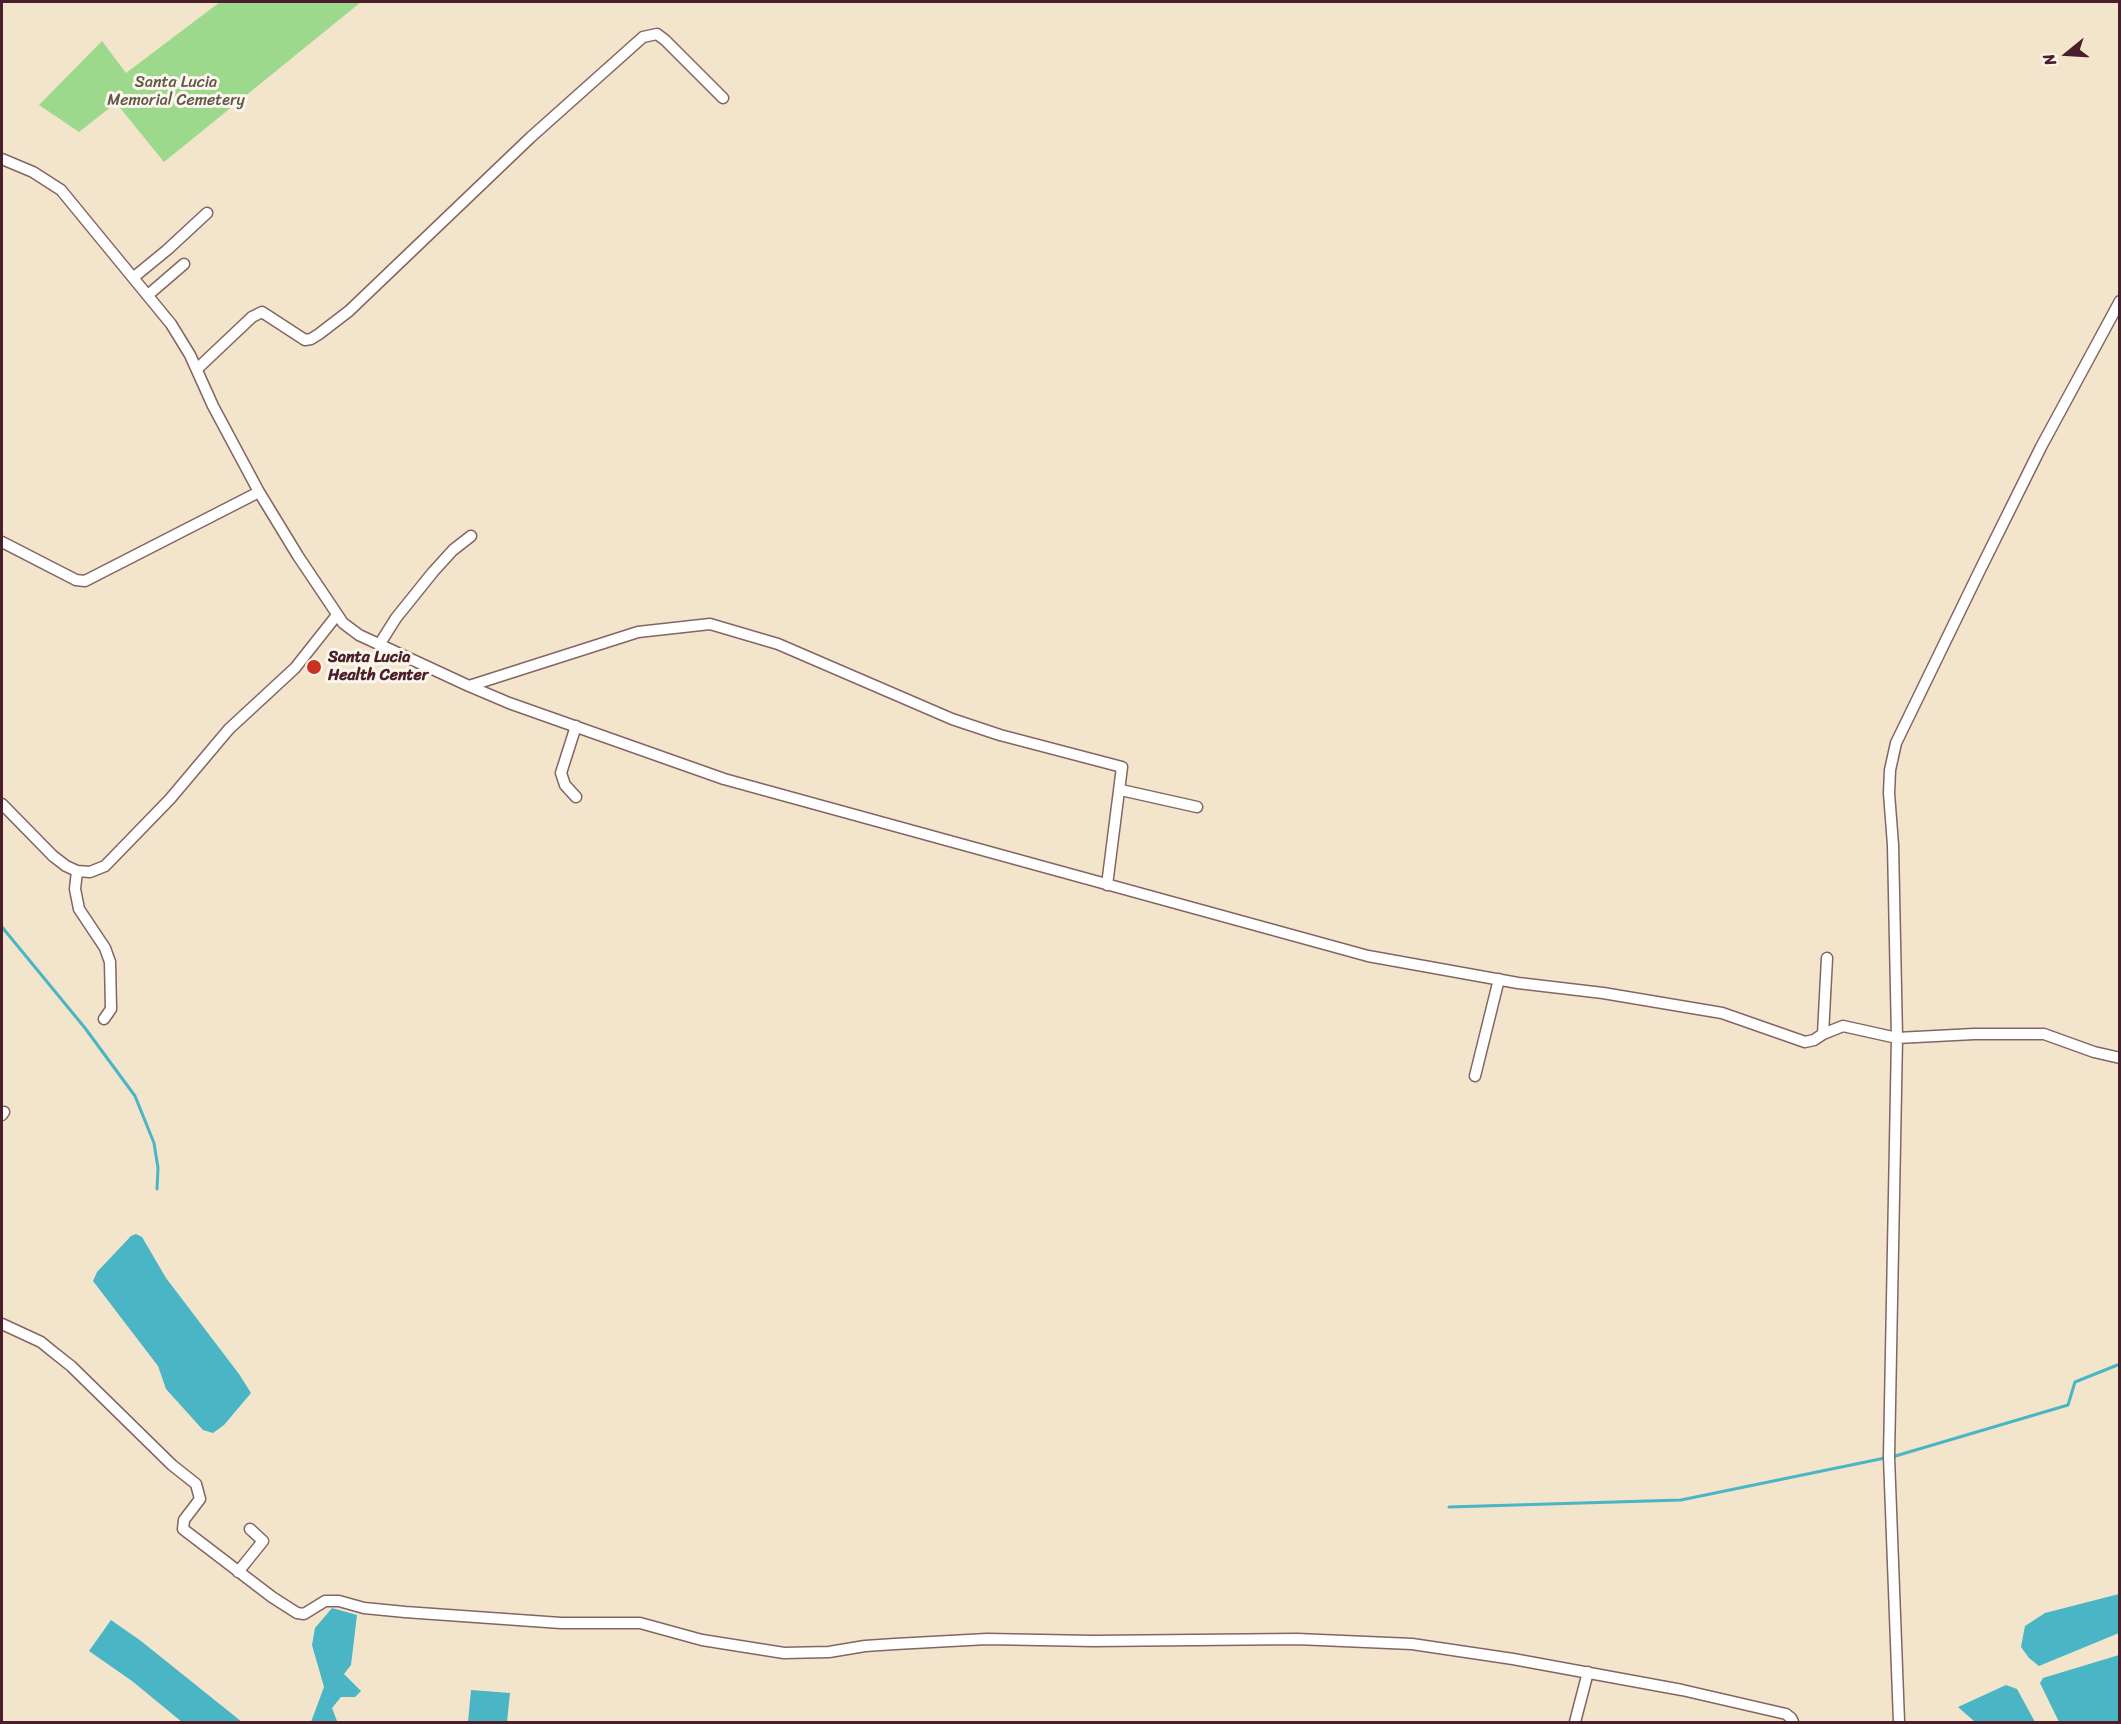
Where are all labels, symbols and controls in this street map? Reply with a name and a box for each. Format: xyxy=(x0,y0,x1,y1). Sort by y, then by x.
north arrow xyxy=(2037,24,2097,84)
text: N xyxy=(2034,50,2065,69)
park label: Santa Lucia Memorial Cemetery xyxy=(107,73,245,111)
place label: Santa Lucia Health Center xyxy=(328,648,428,686)
marker: Santa Lucia Health Center xyxy=(305,658,323,676)

